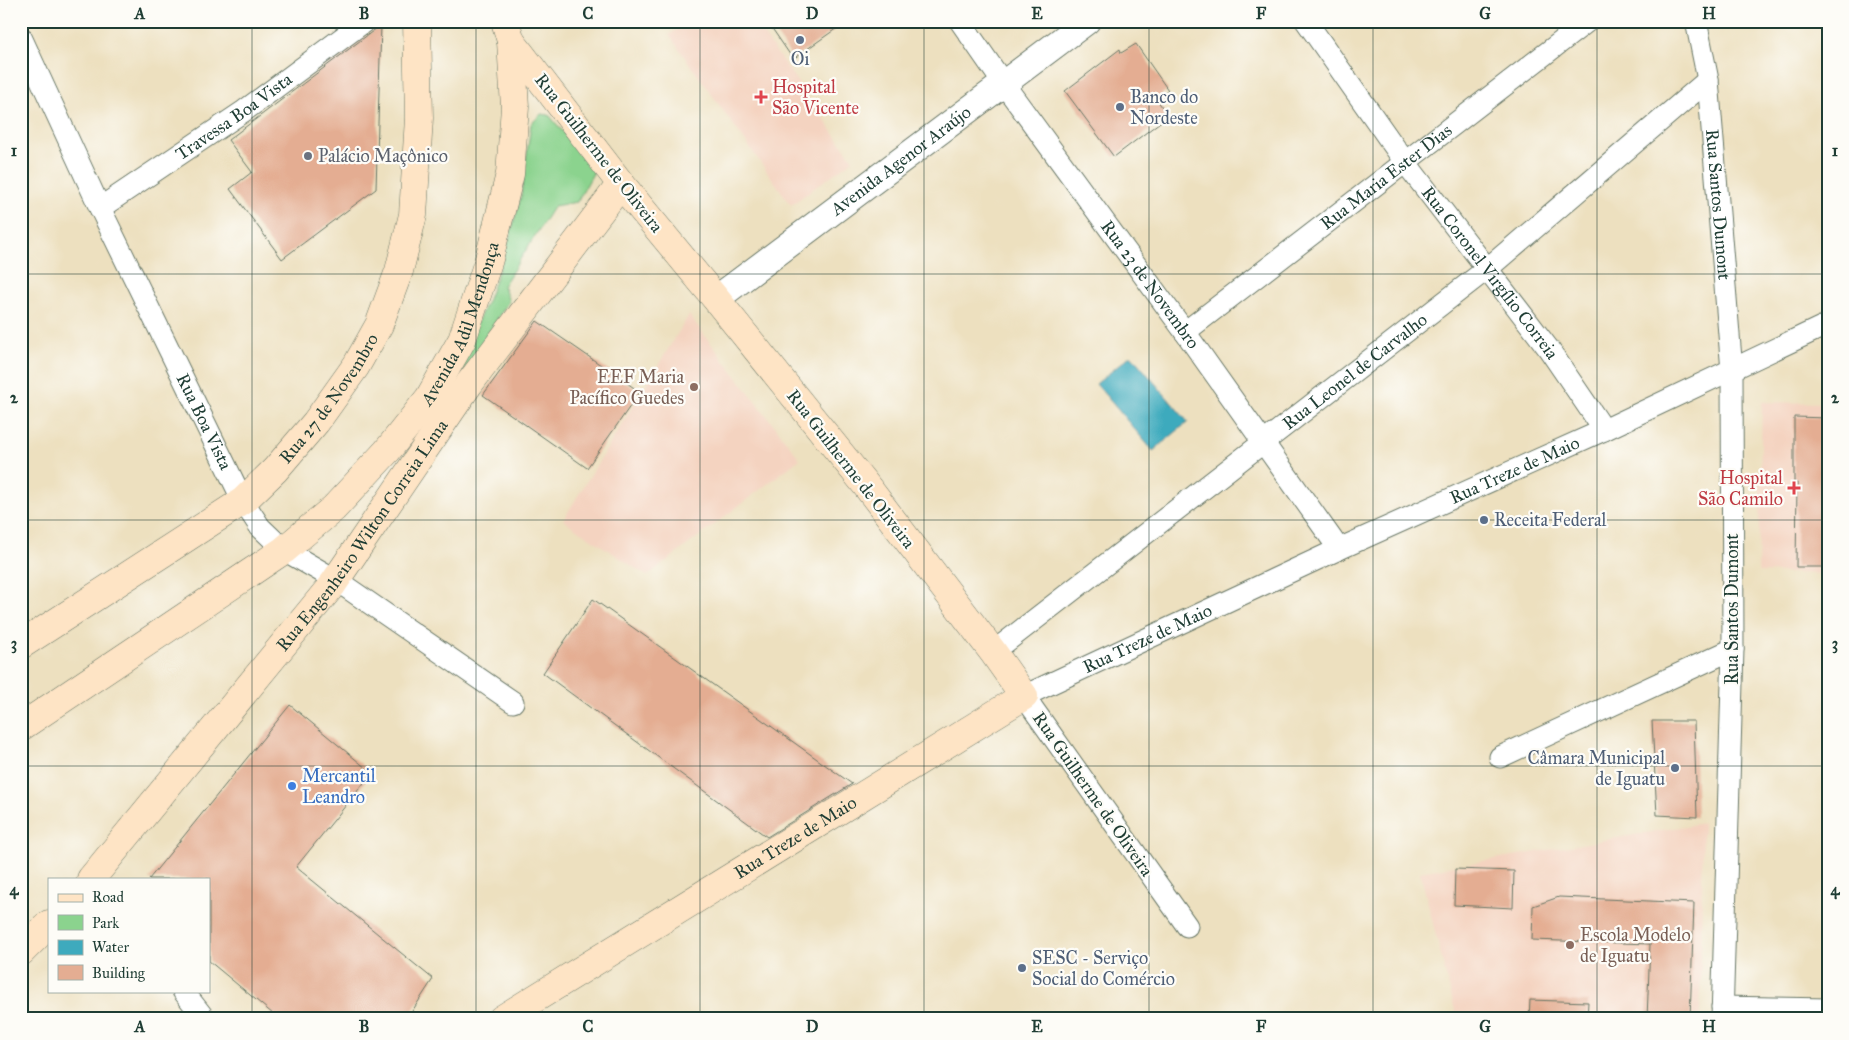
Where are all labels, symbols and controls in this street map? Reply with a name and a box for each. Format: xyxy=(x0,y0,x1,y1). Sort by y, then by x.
text: A xyxy=(134,4,146,23)
text: B xyxy=(359,4,369,23)
text: C xyxy=(583,4,594,23)
text: D xyxy=(806,4,819,23)
text: E xyxy=(1031,4,1043,23)
text: F xyxy=(1256,4,1267,23)
text: G xyxy=(1479,4,1491,23)
text: H xyxy=(1702,4,1716,23)
marker: Oi xyxy=(794,34,806,46)
place label: Oi xyxy=(791,48,809,70)
street label: Travessa Boa Vista xyxy=(171,68,297,165)
street label: Rua Guilherme de Oliveira xyxy=(530,69,668,237)
place label: Hospital São Vicente xyxy=(772,76,859,119)
place label: Banco do Nordeste xyxy=(1130,86,1198,129)
marker: Hospital São Vicente xyxy=(754,90,768,104)
street label: Avenida Agenor Araújo xyxy=(826,101,975,221)
marker: Banco do Nordeste xyxy=(1114,101,1126,113)
street label: Rua Maria Ester Dias xyxy=(1316,119,1456,235)
street label: Rua Santos Dumont xyxy=(1701,128,1735,281)
text: 1 xyxy=(11,141,18,160)
text: 1 xyxy=(1832,141,1839,160)
place label: Palácio Maçônico xyxy=(318,145,448,167)
marker: Palácio Maçônico xyxy=(302,150,314,162)
street label: Rua Coronel Virgílio Correia xyxy=(1417,182,1564,364)
street label: Rua 23 de Novembro xyxy=(1096,216,1204,353)
street label: Avenida Adil Mendonça xyxy=(415,239,504,411)
street label: Rua Leonel de Carvalho xyxy=(1278,308,1432,434)
street label: Rua 27 de Novembro xyxy=(274,330,383,468)
place label: EEF Maria Pacífico Guedes xyxy=(569,366,684,409)
street label: Rua Boa Vista xyxy=(171,370,237,474)
marker: EEF Maria Pacífico Guedes xyxy=(688,381,700,393)
street label: Rua Guilherme de Oliveira xyxy=(782,385,920,553)
text: 2 xyxy=(10,388,19,407)
text: 2 xyxy=(1831,388,1840,407)
street label: Rua Engenheiro Wilton Correia Lima xyxy=(271,415,453,656)
street label: Rua Treze de Maio xyxy=(1446,431,1583,509)
place label: Hospital São Camilo xyxy=(1698,467,1783,510)
marker: Hospital São Camilo xyxy=(1787,481,1801,495)
place label: Receita Federal xyxy=(1494,509,1607,531)
marker: Receita Federal xyxy=(1478,514,1490,526)
street label: Rua Santos Dumont xyxy=(1721,533,1743,685)
street label: Rua Treze de Maio xyxy=(1079,599,1215,678)
text: 3 xyxy=(11,634,17,654)
text: 3 xyxy=(1832,634,1838,654)
street label: Rua Guilherme de Oliveira xyxy=(1028,708,1158,881)
place label: Câmara Municipal de Iguatu xyxy=(1528,747,1665,791)
marker: Câmara Municipal de Iguatu xyxy=(1669,762,1681,774)
place label: Mercantil Leandro xyxy=(302,765,376,808)
marker: Mercantil Leandro xyxy=(286,780,298,792)
street label: Rua Treze de Maio xyxy=(730,791,861,884)
legend xyxy=(48,878,210,992)
text: 4 xyxy=(10,880,20,900)
text: 4 xyxy=(1831,880,1841,900)
text: Road xyxy=(92,888,124,906)
text: Park xyxy=(92,914,119,932)
place label: Escola Modelo de Iguatu xyxy=(1580,924,1691,968)
text: Water xyxy=(92,938,129,956)
marker: Escola Modelo de Iguatu xyxy=(1564,939,1576,951)
place label: SESC - Serviço Social do Comércio xyxy=(1032,947,1175,990)
marker: SESC - Serviço Social do Comércio xyxy=(1016,962,1028,974)
text: Building xyxy=(92,964,146,982)
text: A xyxy=(134,1017,146,1036)
text: B xyxy=(359,1017,369,1036)
text: C xyxy=(583,1017,594,1036)
text: D xyxy=(806,1017,819,1036)
text: E xyxy=(1031,1017,1043,1036)
text: F xyxy=(1256,1017,1267,1036)
text: G xyxy=(1479,1017,1491,1036)
text: H xyxy=(1702,1017,1716,1036)

